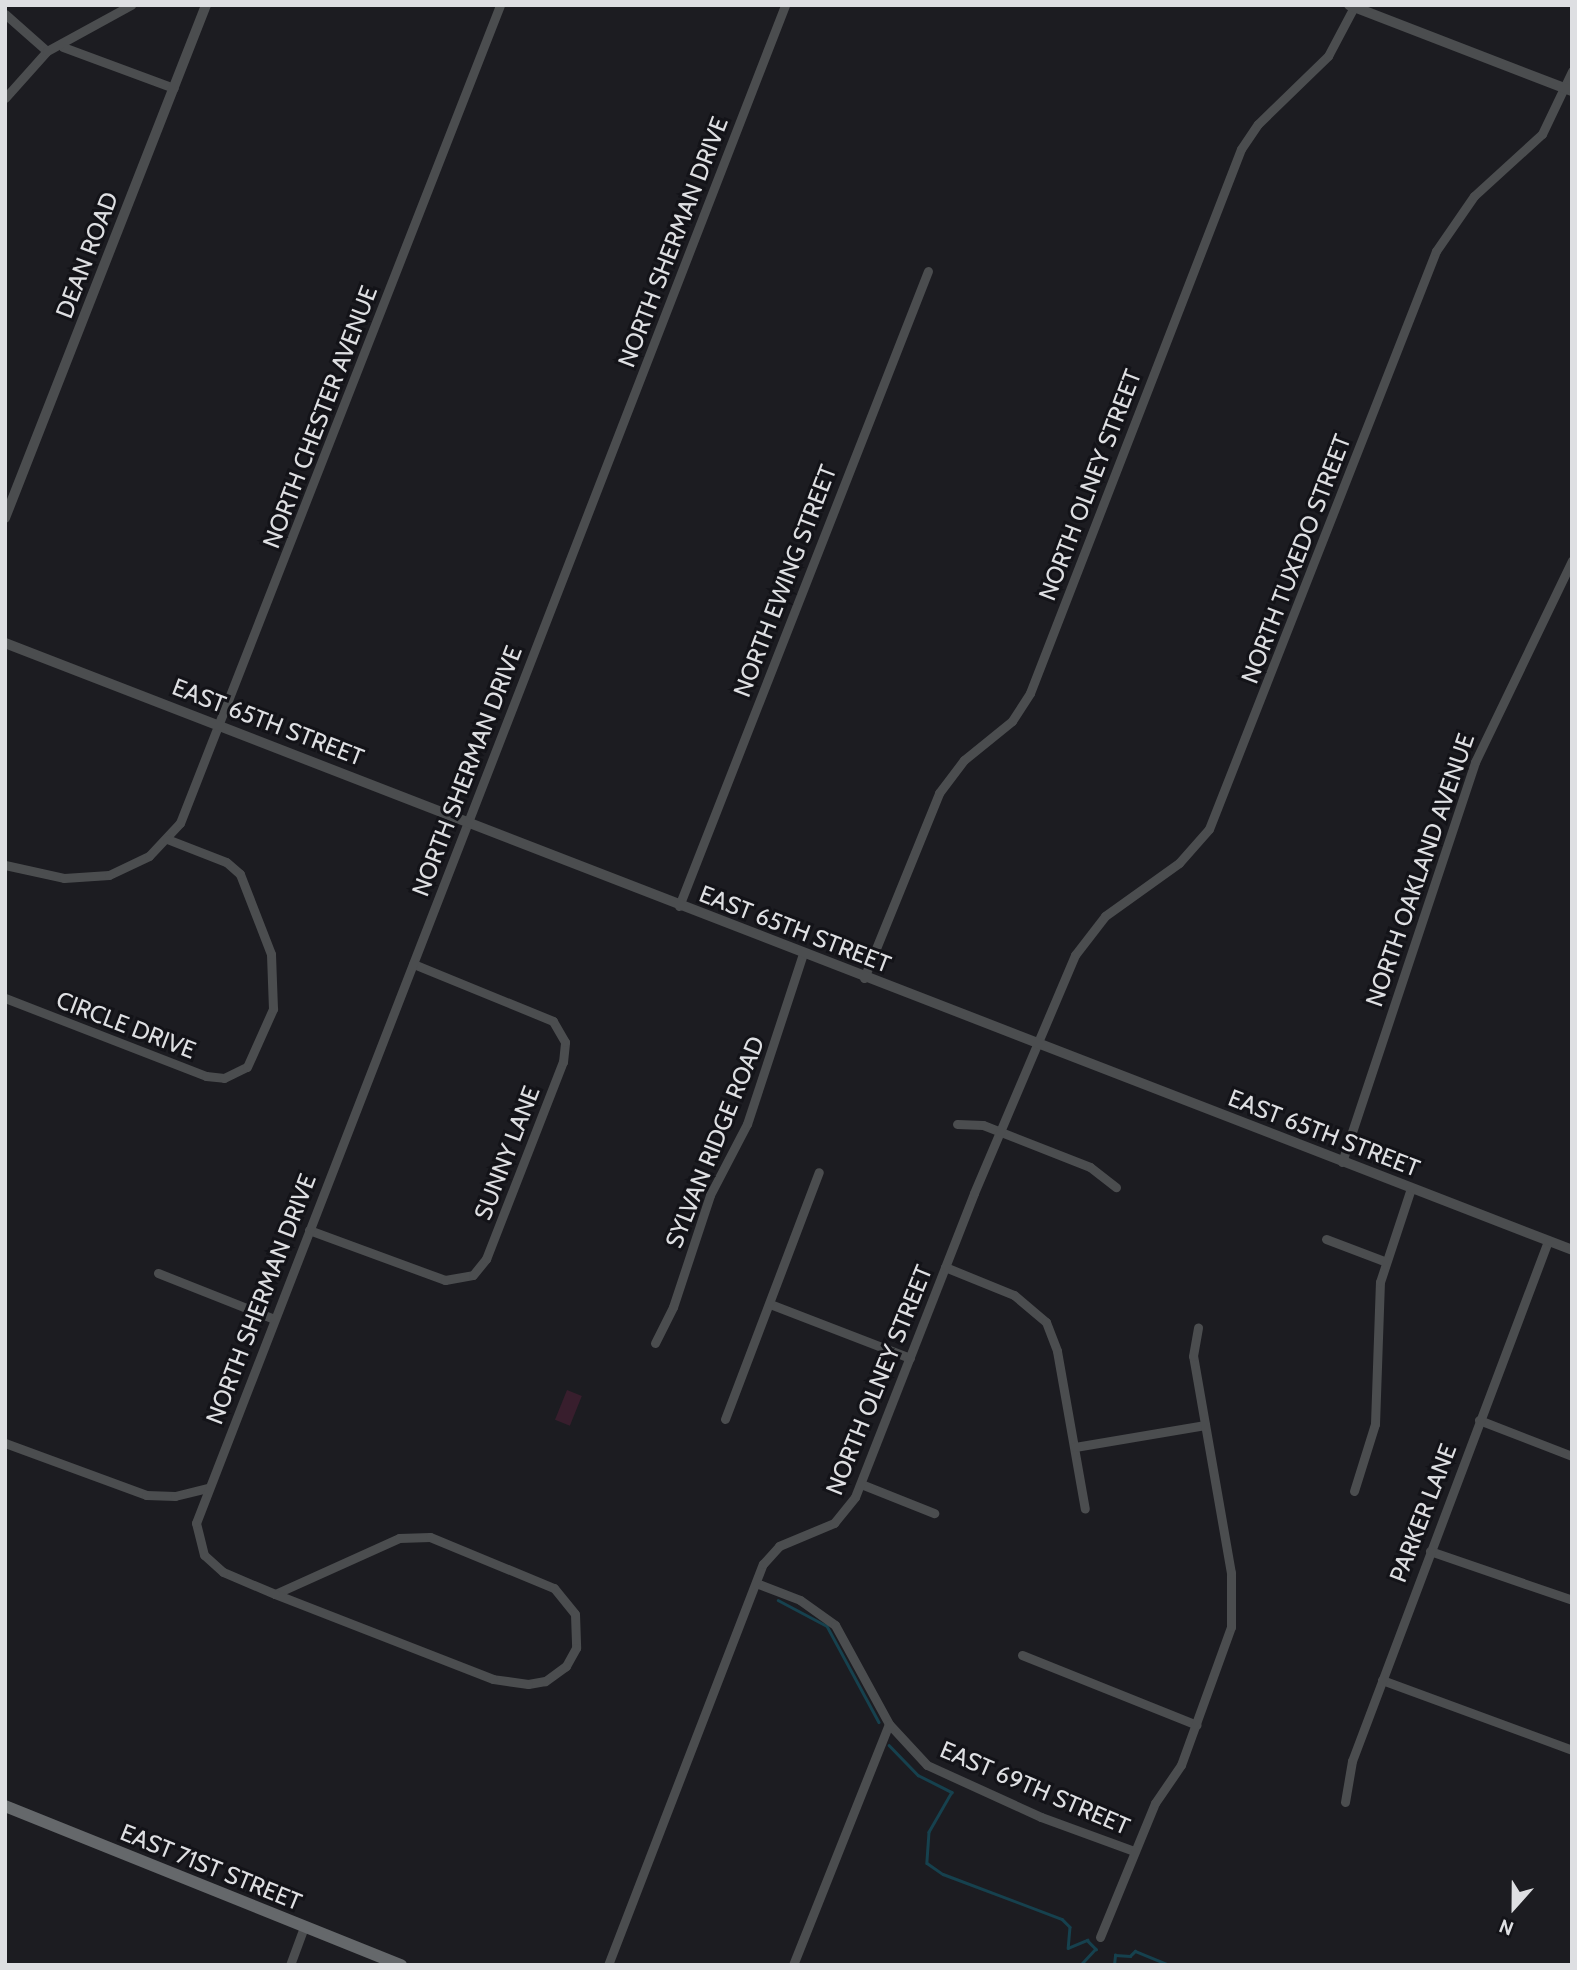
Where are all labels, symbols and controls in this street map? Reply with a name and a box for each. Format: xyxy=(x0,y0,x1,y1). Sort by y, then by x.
street label: NORTH SHERMAN DRIVE xyxy=(612,113,734,371)
street label: DEAN ROAD xyxy=(50,188,124,322)
street label: NORTH CHESTER AVENUE xyxy=(257,282,383,552)
street label: NORTH OLNEY STREET xyxy=(1033,365,1147,605)
street label: NORTH TUXEDO STREET xyxy=(1235,430,1357,688)
street label: NORTH EWING STREET xyxy=(727,461,843,701)
street label: NORTH SHERMAN DRIVE xyxy=(406,642,528,900)
street label: EAST 65TH STREET xyxy=(168,672,368,772)
street label: NORTH OAKLAND AVENUE xyxy=(1360,730,1480,1010)
street label: EAST 65TH STREET xyxy=(695,879,895,979)
street label: CIRCLE DRIVE xyxy=(52,985,200,1065)
street label: SYLVAN RIDGE ROAD xyxy=(659,1032,771,1252)
street label: SUNNY LANE xyxy=(468,1082,546,1224)
street label: EAST 65TH STREET xyxy=(1224,1083,1424,1183)
street label: NORTH SHERMAN DRIVE xyxy=(200,1170,322,1428)
street label: NORTH OLNEY STREET xyxy=(820,1261,938,1499)
street label: PARKER LANE xyxy=(1383,1440,1463,1586)
street label: EAST 69TH STREET xyxy=(936,1735,1134,1841)
street label: EAST 71ST STREET xyxy=(116,1817,306,1917)
north arrow xyxy=(1479,1872,1549,1942)
text: N xyxy=(1496,1914,1517,1940)

